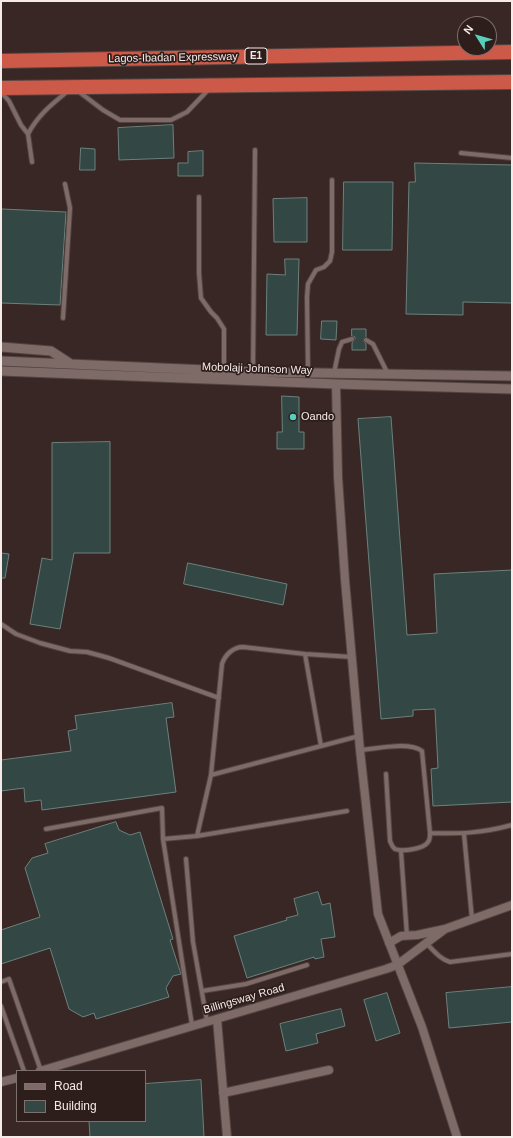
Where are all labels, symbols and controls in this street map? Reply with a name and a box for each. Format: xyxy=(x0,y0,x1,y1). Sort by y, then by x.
north arrow xyxy=(457,16,497,56)
text: N xyxy=(461,23,475,36)
road number: E1 xyxy=(245,48,267,64)
street label: Lagos-Ibadan Expressway xyxy=(108,50,238,66)
street label: Mobolaji Johnson Way xyxy=(202,360,312,378)
place label: Oando xyxy=(301,410,334,424)
marker: Oando xyxy=(288,412,298,422)
street label: Billingsway Road xyxy=(202,981,286,1017)
legend xyxy=(16,1070,146,1122)
text: Road xyxy=(54,1079,83,1093)
text: Building xyxy=(54,1099,97,1113)

